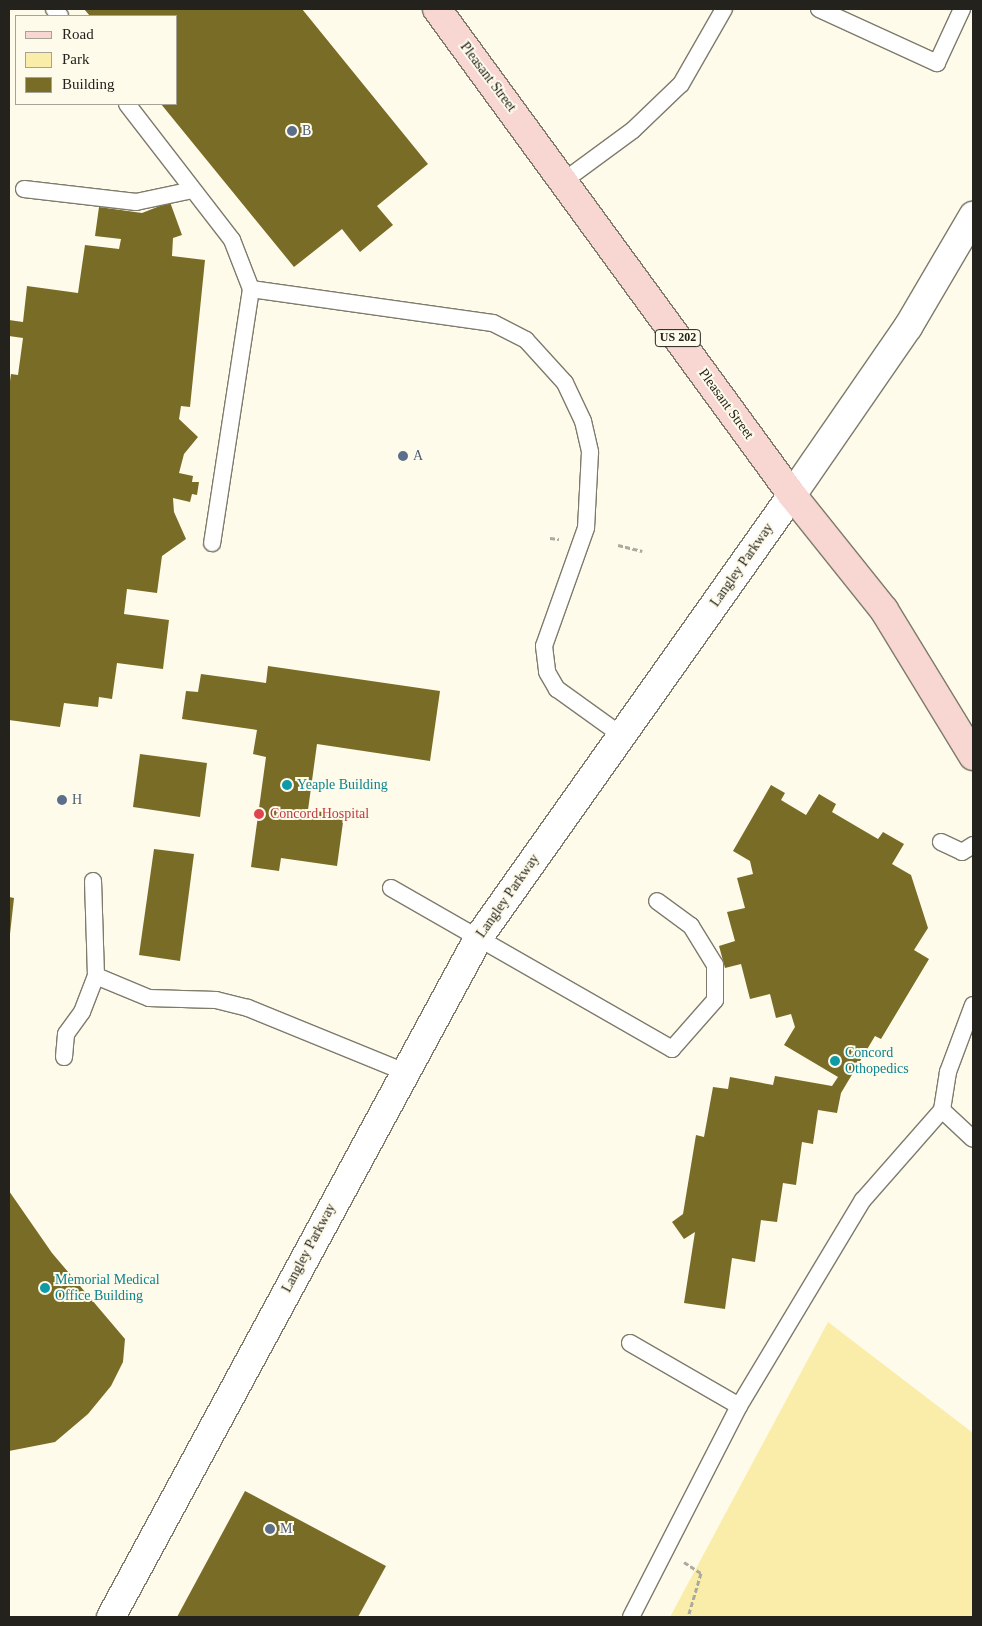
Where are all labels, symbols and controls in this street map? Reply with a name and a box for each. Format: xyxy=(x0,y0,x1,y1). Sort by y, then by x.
legend xyxy=(15,15,178,105)
text: Road xyxy=(62,26,94,42)
street label: Pleasant Street xyxy=(456,39,520,115)
text: Park xyxy=(62,51,90,67)
text: Building xyxy=(62,76,115,92)
place label: B xyxy=(302,123,311,139)
marker: B xyxy=(286,125,298,137)
road number: US 202 xyxy=(654,328,702,348)
street label: Pleasant Street xyxy=(695,366,757,442)
place label: A xyxy=(413,448,423,464)
marker: A xyxy=(397,450,409,462)
street label: Langley Parkway xyxy=(707,520,777,610)
place label: Yeaple Building xyxy=(297,777,388,793)
marker: Yeaple Building xyxy=(281,779,293,791)
place label: H xyxy=(72,792,82,808)
marker: H xyxy=(56,794,68,806)
place label: Concord Hospital xyxy=(270,806,369,822)
marker: Concord Hospital xyxy=(252,807,266,821)
street label: Langley Parkway xyxy=(473,851,543,941)
place label: Concord Othopedics xyxy=(845,1045,909,1078)
marker: Concord Othopedics xyxy=(829,1055,841,1067)
street label: Langley Parkway xyxy=(278,1201,340,1295)
place label: Memorial Medical Office Building xyxy=(55,1272,160,1304)
marker: Memorial Medical Office Building xyxy=(39,1282,51,1294)
place label: M xyxy=(280,1521,292,1537)
marker: M xyxy=(264,1523,276,1535)

